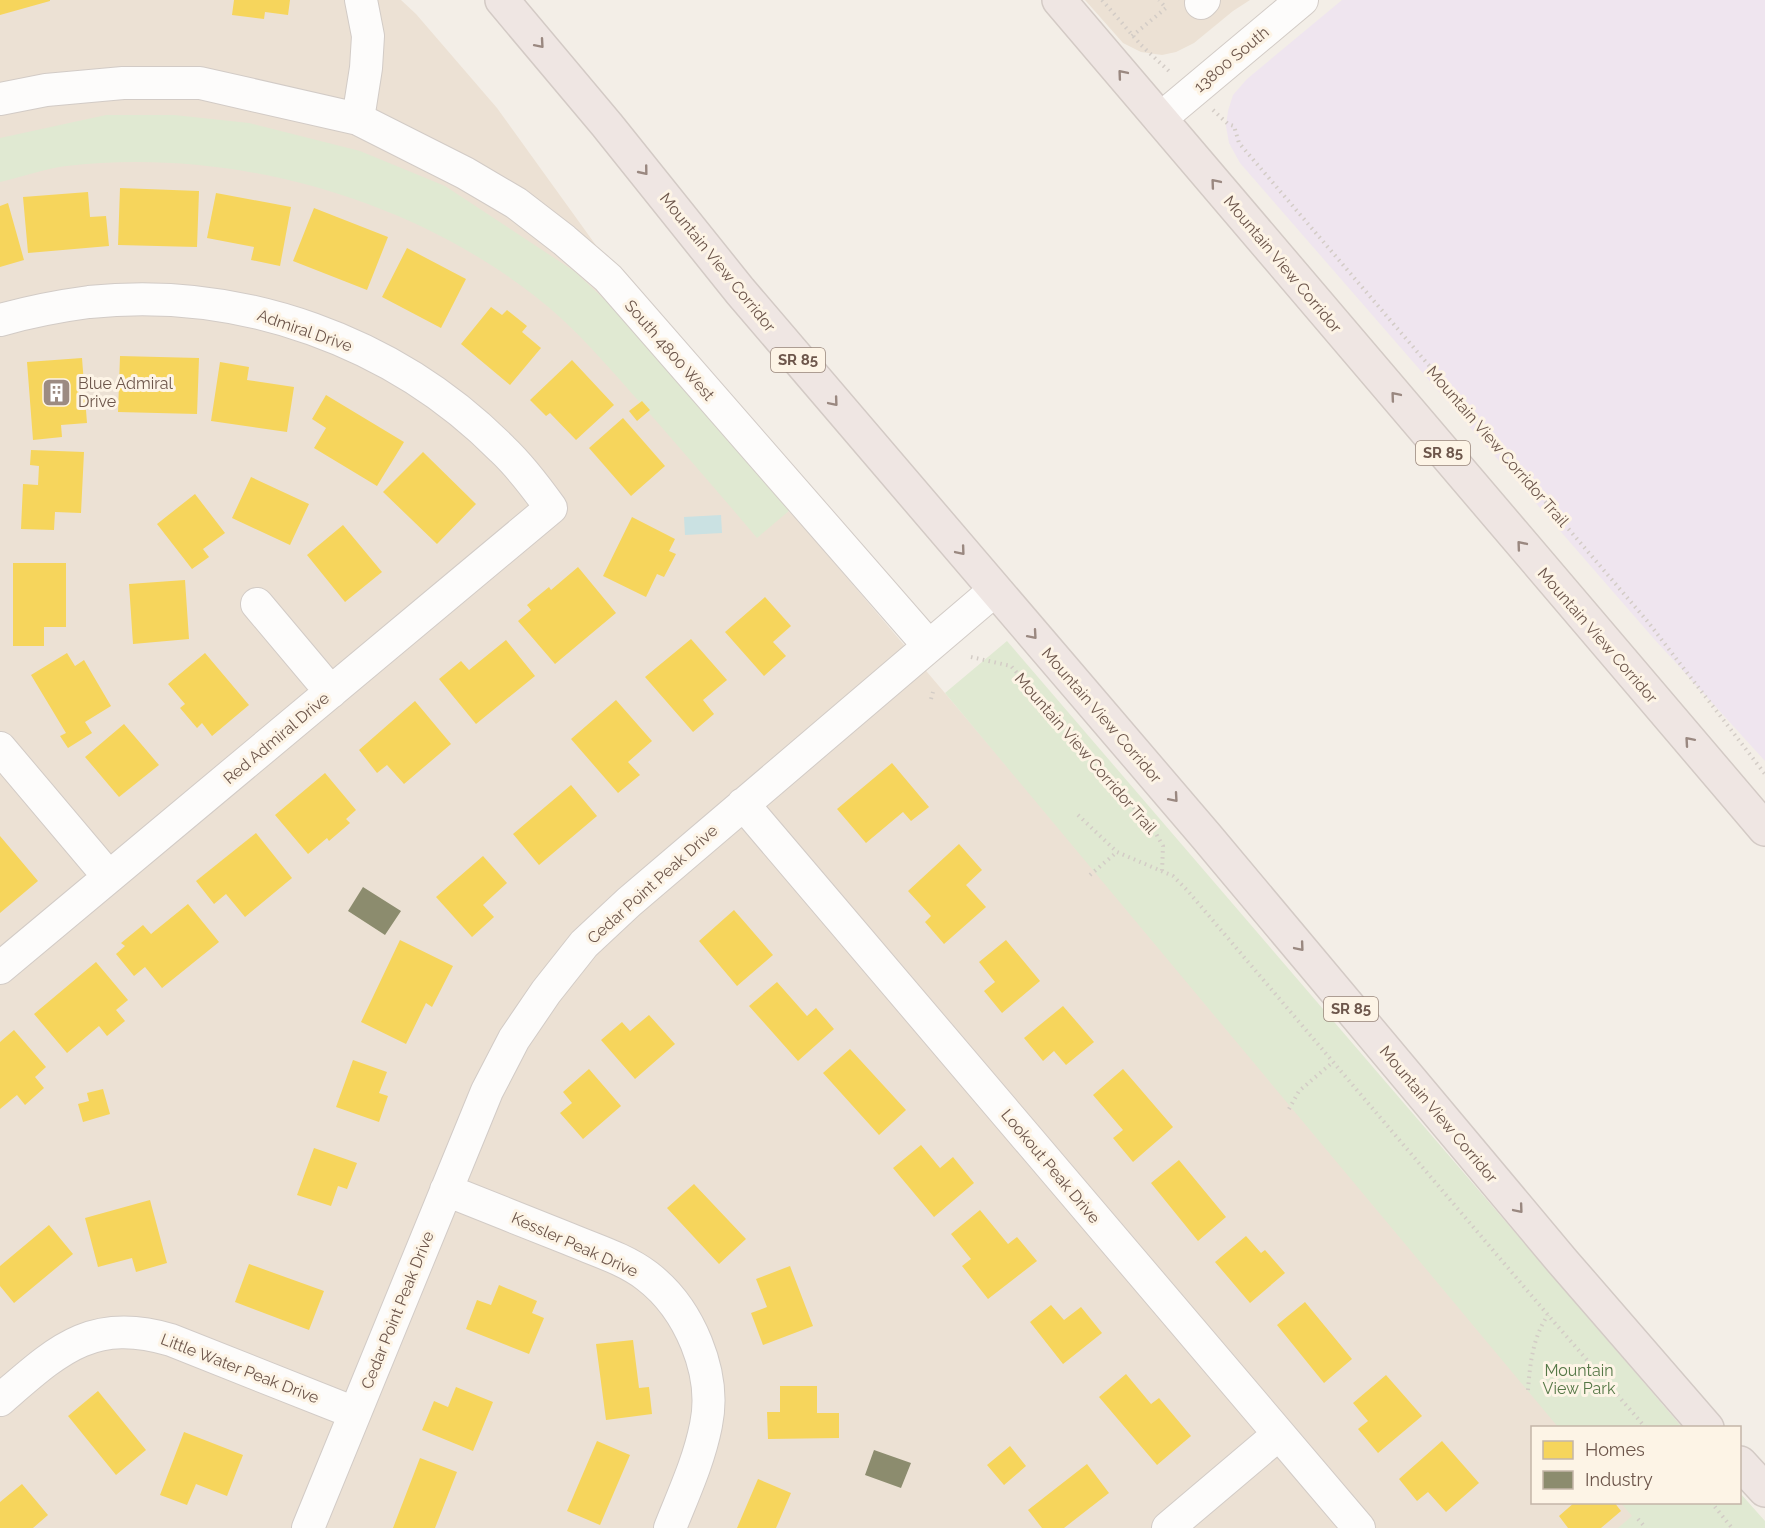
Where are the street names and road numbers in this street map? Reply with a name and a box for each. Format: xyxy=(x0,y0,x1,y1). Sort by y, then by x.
street label: 13800 South xyxy=(1190,23,1273,96)
street label: Mountain View Corridor xyxy=(656,189,780,336)
street label: Mountain View Corridor xyxy=(1220,192,1346,337)
street label: South 4800 West xyxy=(621,296,719,405)
street label: Admiral Drive xyxy=(255,305,355,356)
road number: SR 85 xyxy=(771,348,825,372)
street label: Mountain View Corridor Trail xyxy=(1423,362,1573,531)
road number: SR 85 xyxy=(1416,441,1470,465)
street label: Mountain View Corridor xyxy=(1534,564,1662,707)
street label: Mountain View Corridor xyxy=(1038,644,1166,787)
street label: Mountain View Corridor Trail xyxy=(1011,669,1161,838)
street label: Red Admiral Drive xyxy=(220,689,333,788)
street label: Cedar Point Peak Drive xyxy=(583,821,721,948)
road number: SR 85 xyxy=(1324,997,1378,1021)
street label: Mountain View Corridor xyxy=(1376,1042,1502,1187)
street label: Lookout Peak Drive xyxy=(997,1105,1104,1227)
street label: Kessler Peak Drive xyxy=(509,1208,641,1281)
street label: Cedar Point Peak Drive xyxy=(357,1229,438,1392)
street label: Little Water Peak Drive xyxy=(158,1330,322,1407)

